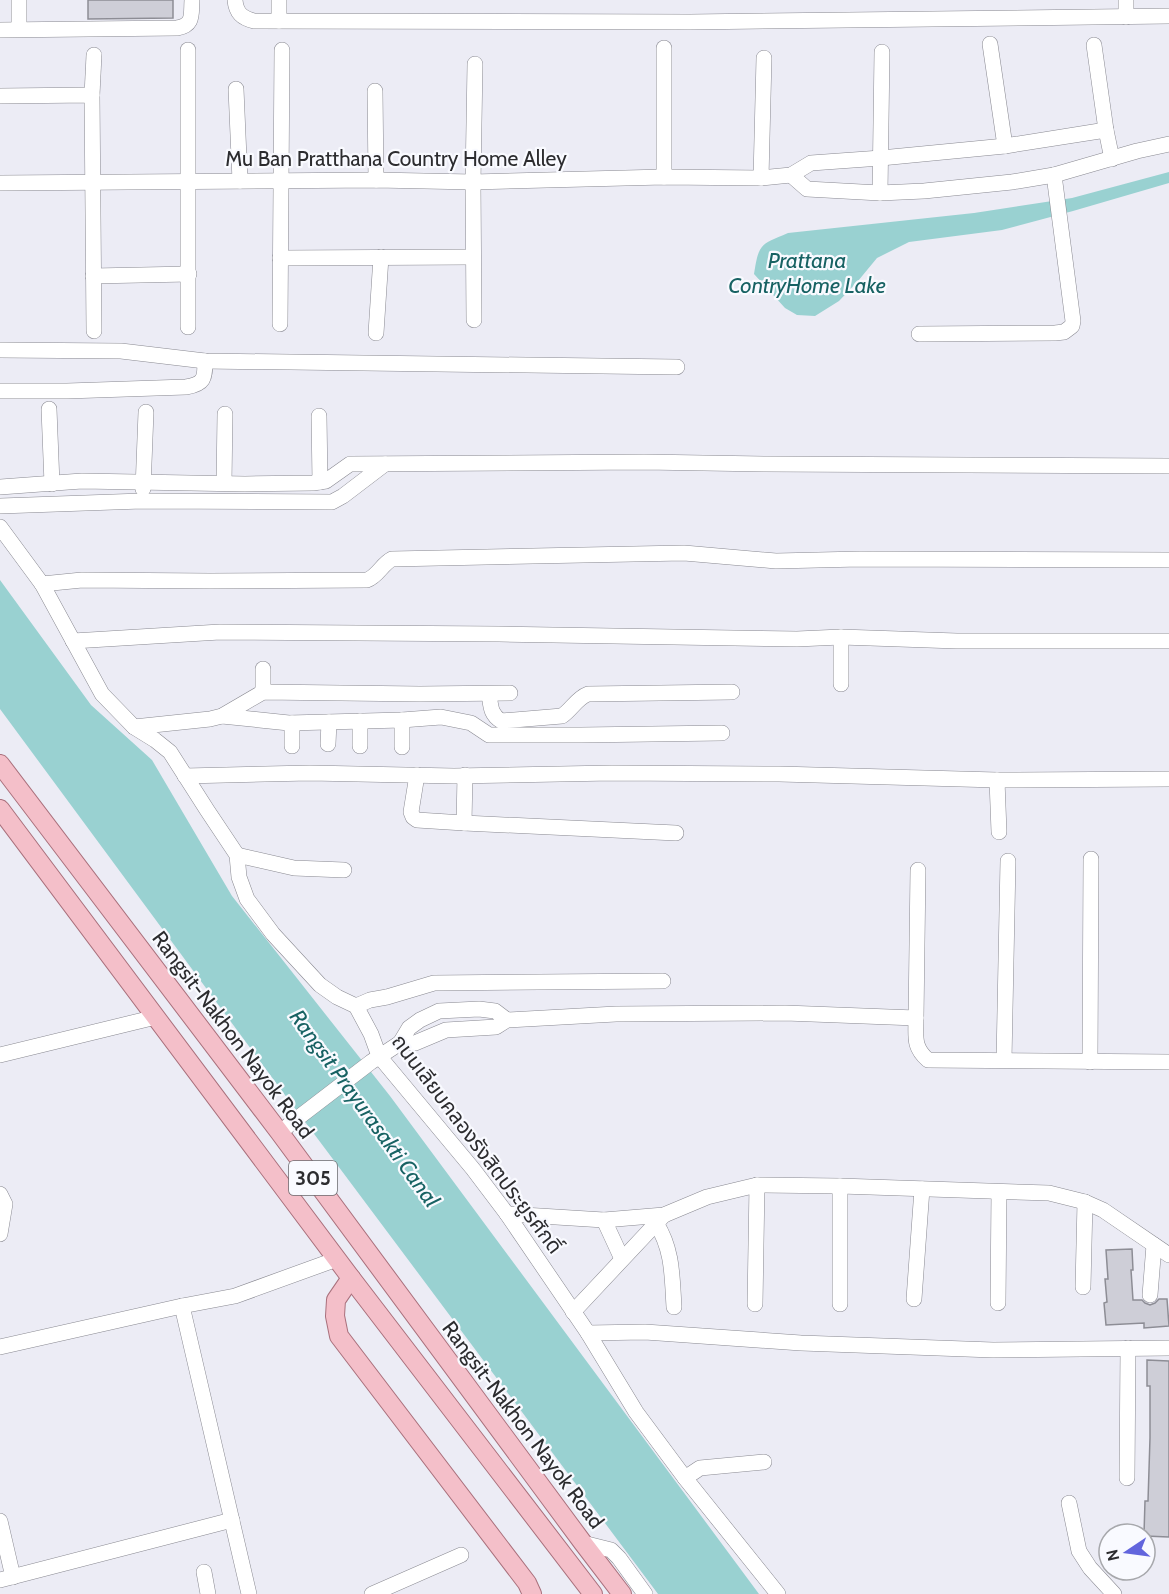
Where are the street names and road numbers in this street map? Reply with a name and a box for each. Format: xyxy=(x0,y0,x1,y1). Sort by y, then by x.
street label: Mu Ban Pratthana Country Home Alley xyxy=(225,146,567,171)
street label: Rangsit-Nakhon Nayok Road xyxy=(147,926,320,1143)
street label: ถนนเลียบคลองรังสิตประยูรศักดิ์ xyxy=(386,1029,568,1259)
road number: 305 xyxy=(289,1161,337,1195)
street label: Rangsit-Nakhon Nayok Road xyxy=(437,1316,610,1533)

